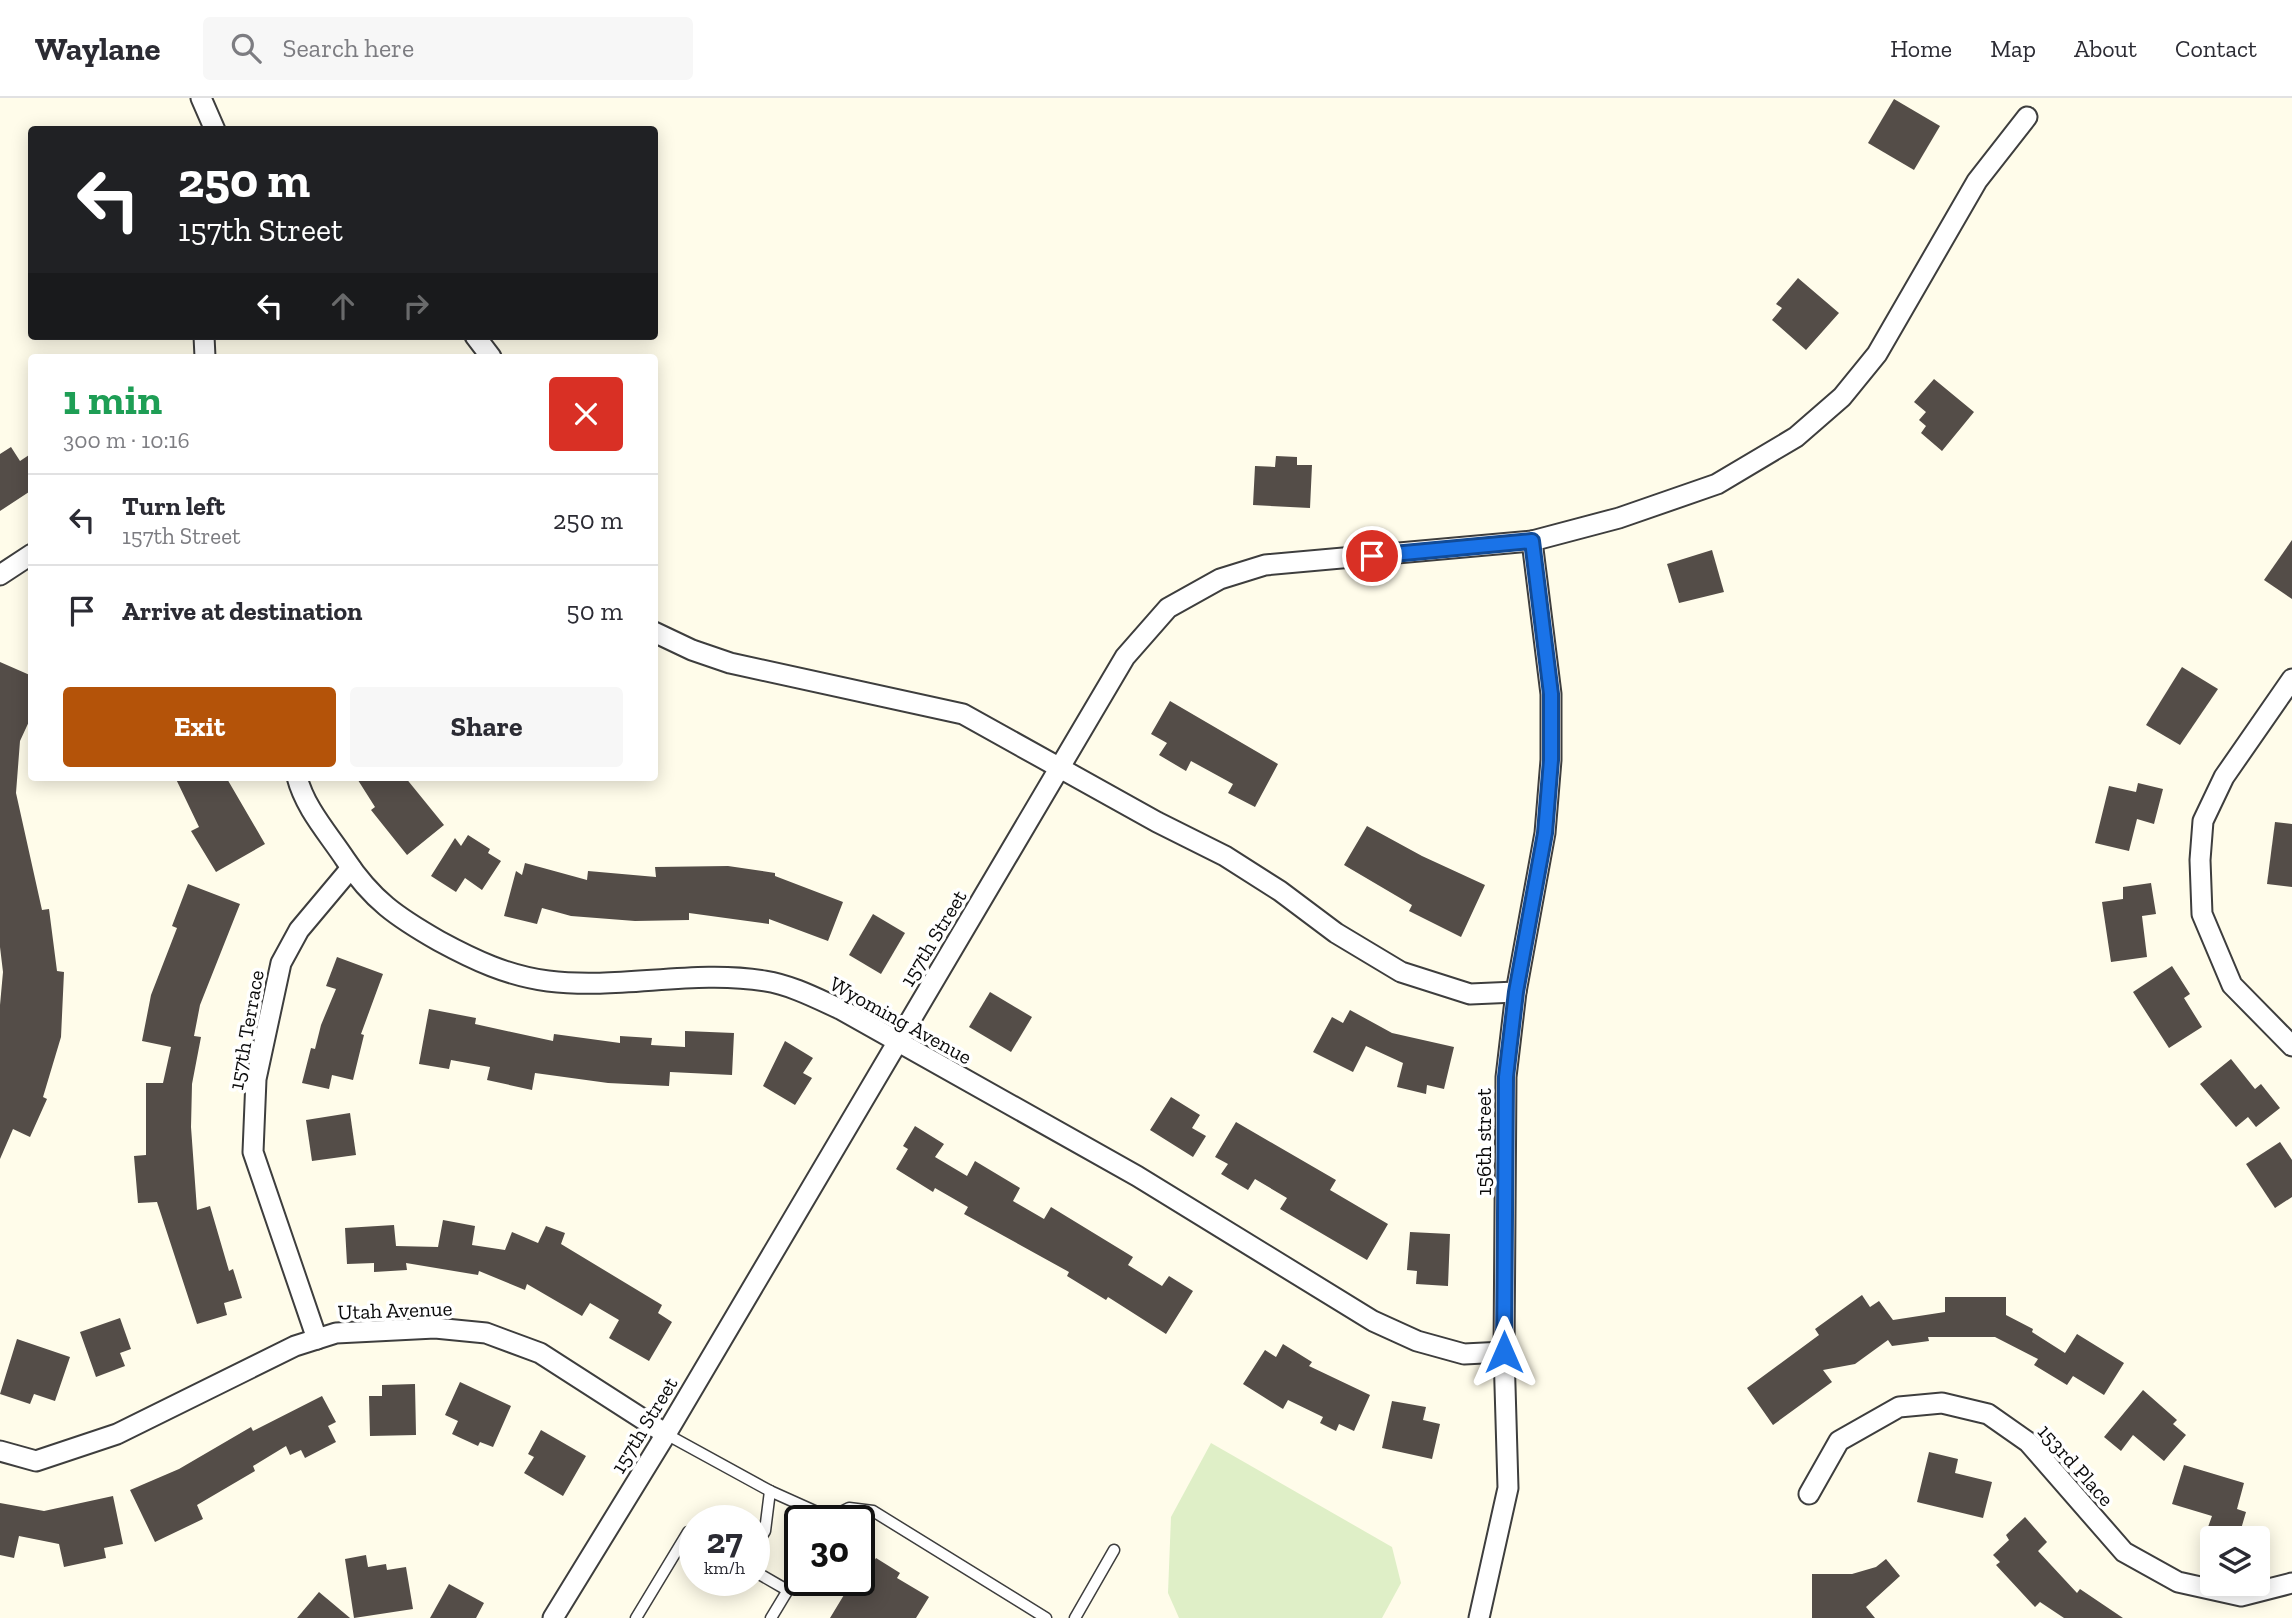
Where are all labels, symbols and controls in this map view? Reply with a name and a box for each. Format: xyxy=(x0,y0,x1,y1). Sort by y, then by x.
search box xyxy=(203,17,693,80)
text: Waylane xyxy=(35,29,161,68)
icon: search xyxy=(227,29,265,67)
text: Search here xyxy=(283,32,414,64)
text: Home xyxy=(1890,34,1952,63)
text: Map xyxy=(1990,34,2036,63)
text: About xyxy=(2074,34,2137,63)
text: Contact xyxy=(2175,34,2257,63)
text: 250 m xyxy=(178,151,310,210)
icon: left xyxy=(63,154,154,245)
text: 157th Street xyxy=(178,211,343,249)
icon: left xyxy=(251,287,289,325)
icon: ahead xyxy=(324,287,362,325)
icon: right xyxy=(397,287,435,325)
text: 1 min xyxy=(63,374,162,425)
button: close xyxy=(549,377,623,451)
text: 300 m · 10:16 xyxy=(63,426,190,454)
text: Turn left xyxy=(122,490,225,522)
icon: left xyxy=(63,501,101,539)
text: 250 m xyxy=(553,504,623,536)
text: 157th Street xyxy=(122,522,240,550)
pin xyxy=(1342,526,1402,586)
icon: arrive xyxy=(1353,537,1391,575)
icon: arrive xyxy=(63,592,101,630)
text: Arrive at destination xyxy=(122,595,362,627)
text: 50 m xyxy=(566,595,623,627)
button: Exit xyxy=(63,687,336,767)
button: Share xyxy=(350,687,623,767)
street label: 157th Street xyxy=(894,885,972,991)
street label: 157th Terrace xyxy=(223,968,269,1092)
street label: Wyoming Avenue xyxy=(826,971,976,1069)
street label: 156th street xyxy=(1471,1088,1496,1196)
street label: Utah Avenue xyxy=(337,1295,453,1324)
position arrow xyxy=(1467,1315,1541,1389)
street label: 157th Street xyxy=(605,1372,683,1478)
street label: 153rd Place xyxy=(2033,1419,2119,1511)
speed limit sign: 30 xyxy=(784,1505,875,1596)
text: 27 xyxy=(706,1520,743,1562)
map controls xyxy=(2200,1526,2270,1596)
button: layers xyxy=(2200,1526,2270,1596)
text: km/h xyxy=(704,1557,745,1579)

